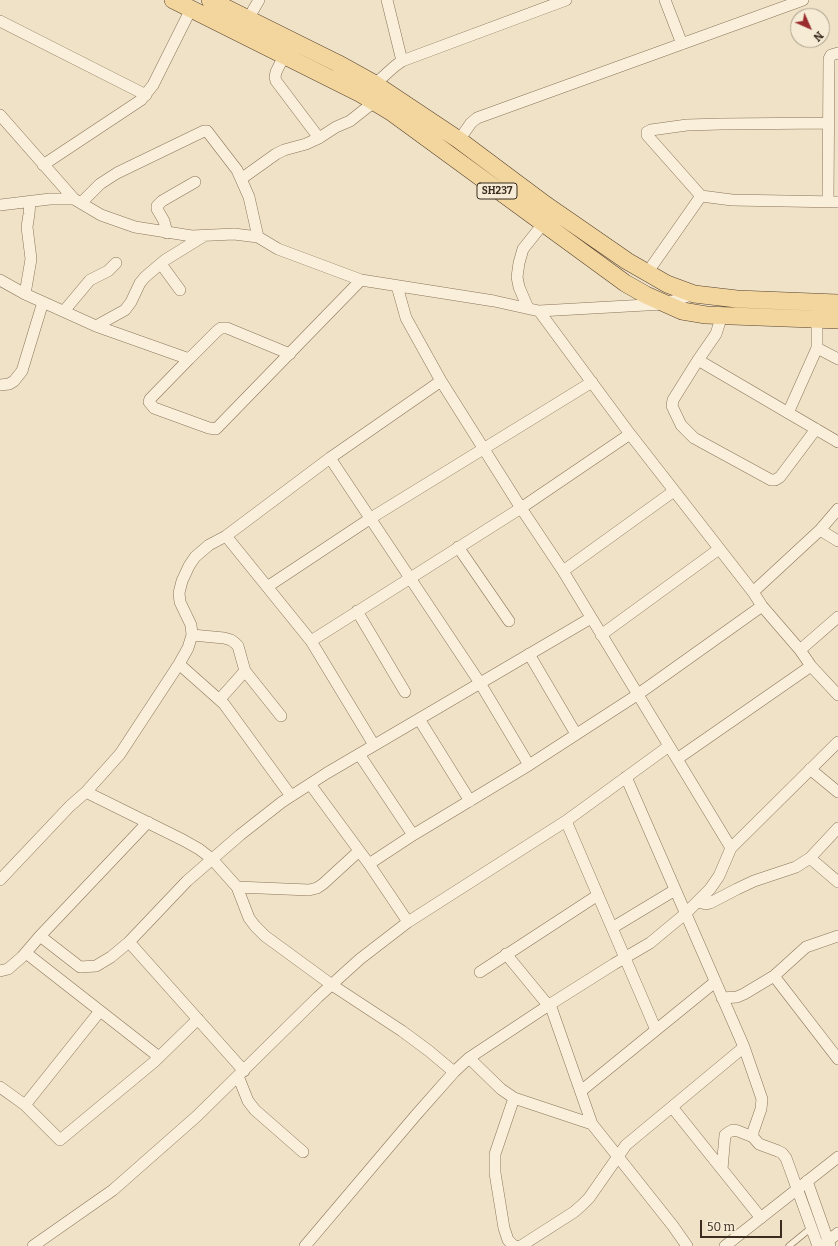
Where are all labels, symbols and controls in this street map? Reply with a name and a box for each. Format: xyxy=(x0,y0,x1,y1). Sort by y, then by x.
north arrow xyxy=(790,8,830,48)
text: N xyxy=(811,29,826,44)
road number: SH237 xyxy=(477,183,517,199)
scale bar xyxy=(702,1212,784,1238)
text: 50 m xyxy=(707,1220,735,1234)

